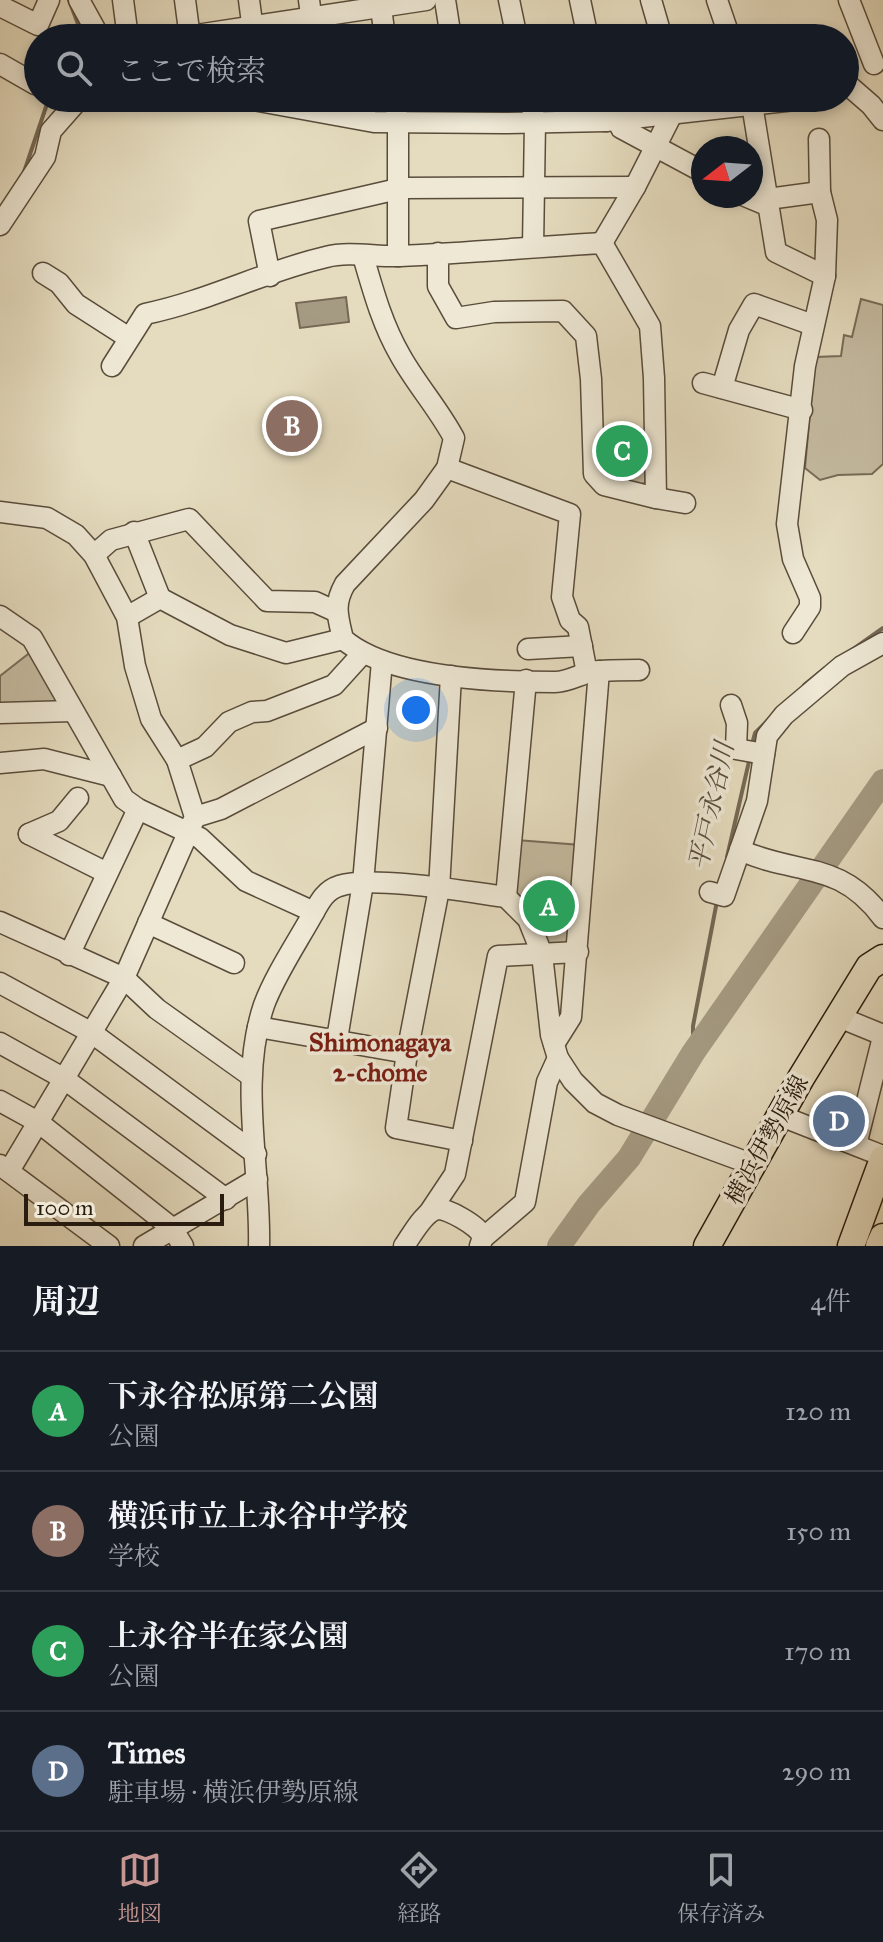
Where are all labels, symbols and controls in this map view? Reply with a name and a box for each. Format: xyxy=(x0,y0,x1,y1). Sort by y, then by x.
search box xyxy=(24,24,859,112)
icon: search xyxy=(52,46,96,90)
text: ここで検索 xyxy=(116,53,266,89)
north arrow xyxy=(691,136,763,208)
pin: B xyxy=(266,396,318,456)
pin: C xyxy=(596,421,648,481)
your location xyxy=(396,690,436,730)
water label: 平戸永谷川 xyxy=(682,736,741,873)
pin: A xyxy=(523,876,575,936)
district label: Shimonagaya 2-chome xyxy=(309,1026,452,1088)
street label: 横浜伊勢原線 xyxy=(719,1070,815,1210)
pin: D xyxy=(813,1091,865,1151)
scale bar xyxy=(24,1190,224,1226)
text: 100 m xyxy=(36,1194,93,1221)
text: 周辺 xyxy=(32,1281,100,1322)
text: 4件 xyxy=(811,1285,851,1317)
text: 下永谷松原第二公園 xyxy=(108,1378,378,1414)
text: A xyxy=(49,1395,67,1427)
text: 120 m xyxy=(785,1395,851,1427)
text: 公園 xyxy=(108,1420,160,1452)
text: 横浜市立上永谷中学校 xyxy=(108,1498,408,1534)
text: B xyxy=(49,1515,67,1547)
text: 150 m xyxy=(786,1515,851,1547)
text: 学校 xyxy=(108,1540,160,1572)
text: 上永谷半在家公園 xyxy=(108,1618,348,1654)
text: C xyxy=(49,1635,67,1667)
text: 170 m xyxy=(784,1635,851,1667)
text: 公園 xyxy=(108,1660,160,1692)
text: Times xyxy=(108,1735,185,1771)
text: D xyxy=(48,1755,68,1787)
text: 290 m xyxy=(782,1755,851,1787)
text: 駐車場 · 横浜伊勢原線 xyxy=(108,1776,359,1808)
tab: 地図 xyxy=(118,1848,162,1927)
tab: 経路 xyxy=(397,1848,441,1927)
tab: 保存済み xyxy=(677,1848,765,1927)

